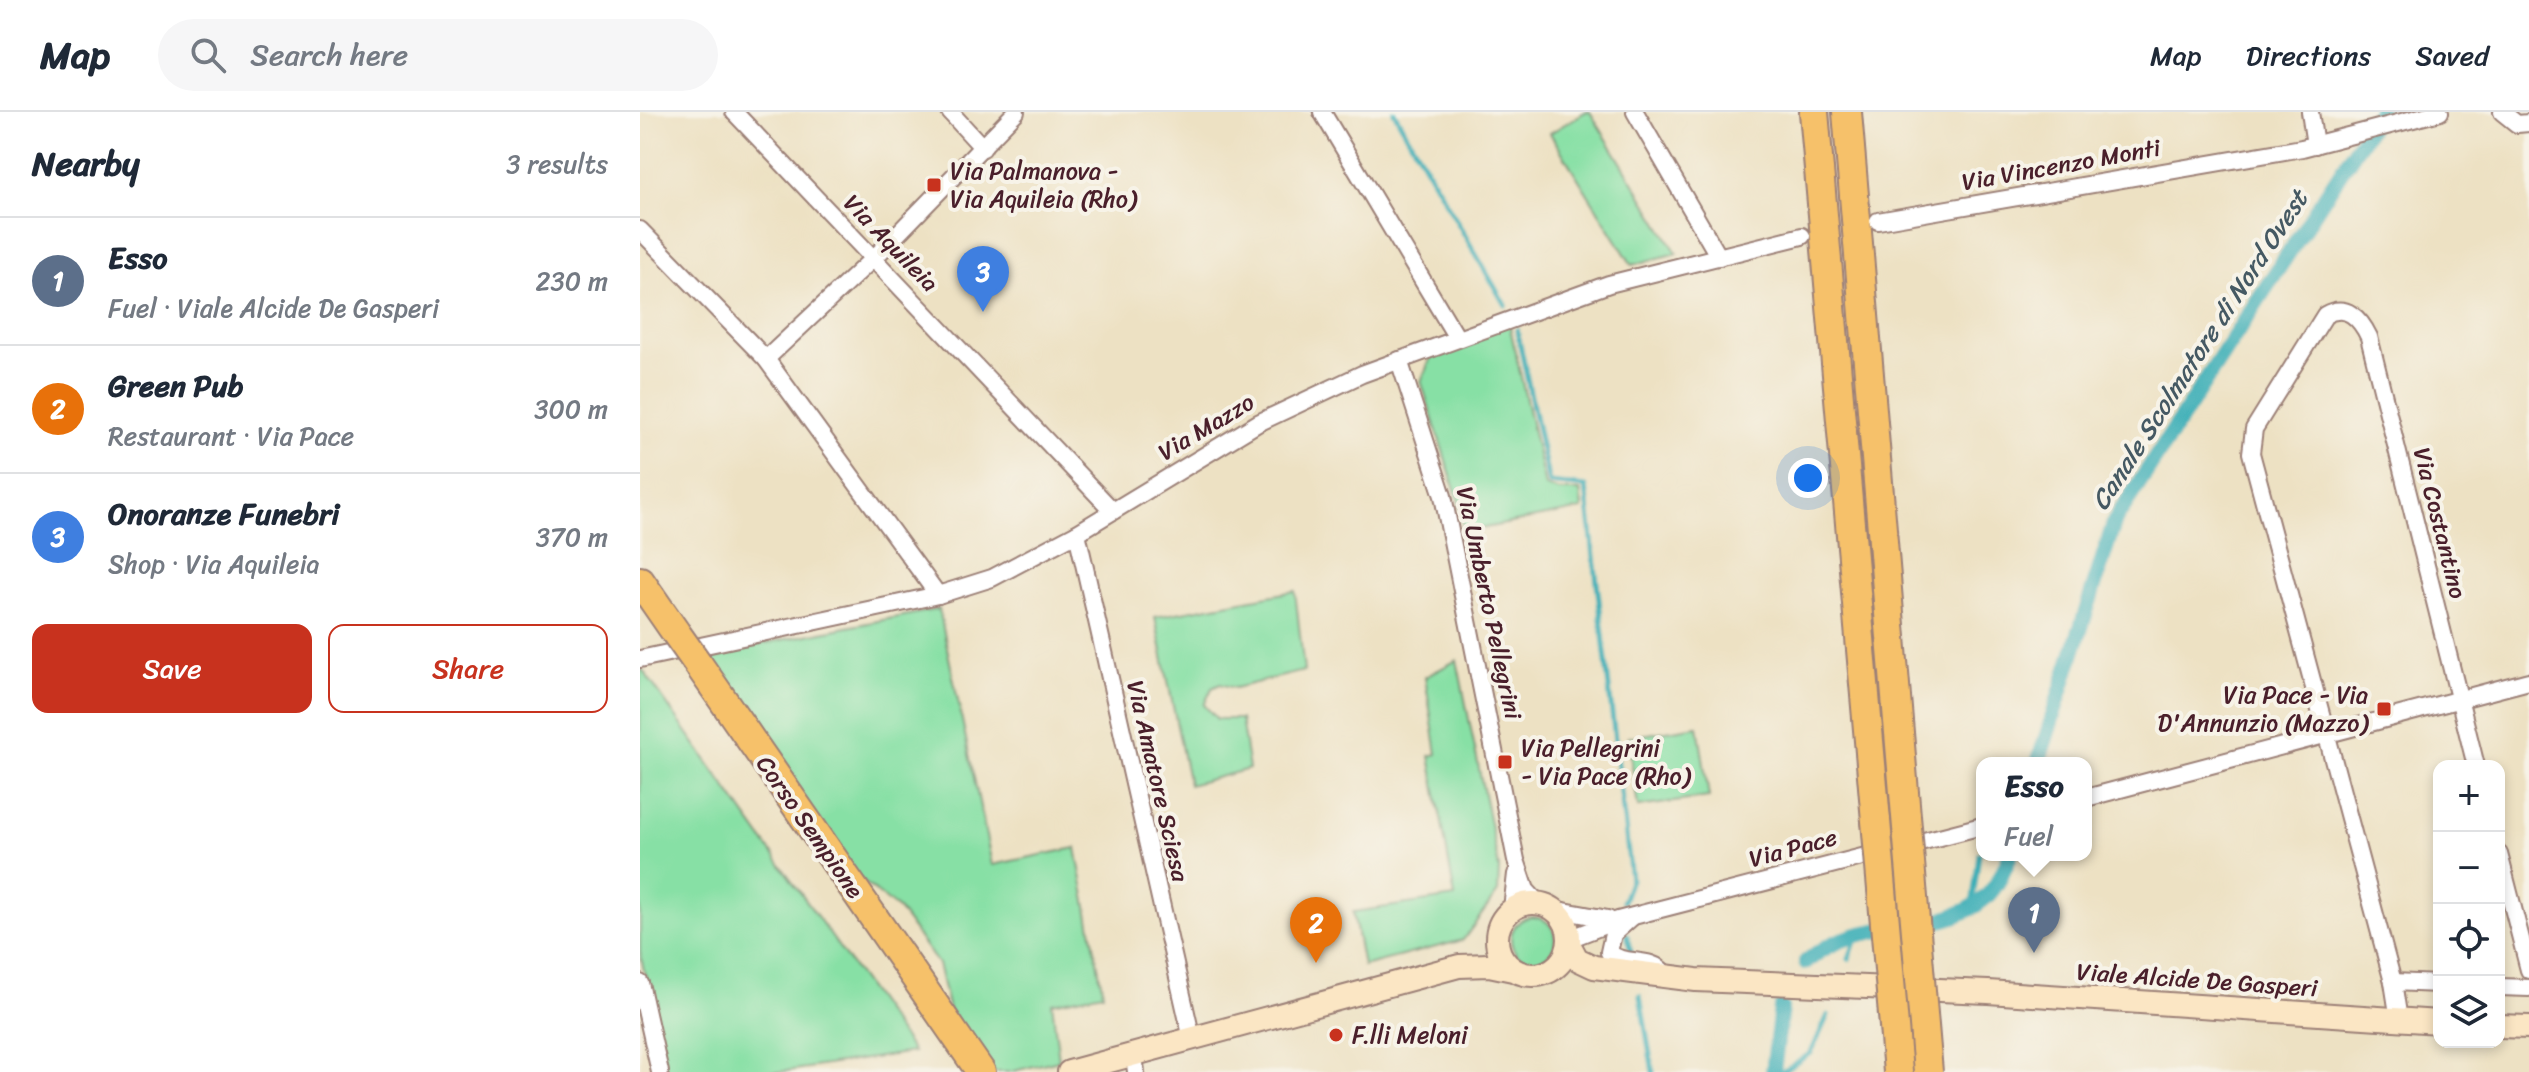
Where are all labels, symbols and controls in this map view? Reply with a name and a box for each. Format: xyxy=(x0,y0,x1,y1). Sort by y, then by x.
search box xyxy=(158,19,718,91)
text: Map xyxy=(40,22,110,89)
text: Search here xyxy=(250,28,408,82)
text: Map xyxy=(2150,31,2202,80)
text: Directions xyxy=(2246,31,2371,80)
text: Saved xyxy=(2415,31,2489,80)
icon: search xyxy=(186,33,230,77)
street label: Via Vincenzo Monti xyxy=(1958,127,2165,203)
text: Nearby xyxy=(32,134,140,194)
text: 3 results xyxy=(506,141,608,187)
place label: Via Palmanova - Via Aquileia (Rho) xyxy=(950,150,1138,220)
marker: Via Palmanova - Via Aquileia (Rho) xyxy=(925,176,943,194)
water label: Canale Scolmatore di Nord Ovest xyxy=(2078,178,2322,519)
street label: Via Aquileia xyxy=(833,184,949,302)
text: Esso xyxy=(108,231,168,285)
pin: 3 xyxy=(957,246,1009,312)
text: 1 xyxy=(52,258,64,304)
text: 230 m xyxy=(536,258,608,304)
text: Fuel · Viale Alcide De Gasperi xyxy=(108,285,439,331)
text: Green Pub xyxy=(108,359,244,413)
street label: Via Mazzo xyxy=(1149,382,1263,472)
text: 2 xyxy=(50,386,66,432)
text: 300 m xyxy=(534,386,608,432)
text: Restaurant · Via Pace xyxy=(108,413,354,459)
street label: Via Costantino xyxy=(2401,443,2479,603)
your location xyxy=(1788,458,1828,498)
street label: Via Umberto Pellegrini xyxy=(1444,483,1534,725)
text: Onoranze Funebri xyxy=(108,487,340,541)
text: 3 xyxy=(51,514,65,560)
text: 370 m xyxy=(536,514,608,560)
text: Shop · Via Aquileia xyxy=(108,541,320,587)
button: Save xyxy=(32,624,312,713)
button: Share xyxy=(328,624,608,713)
place label: Via Pace - Via D'Annunzio (Mazzo) xyxy=(2157,674,2370,744)
street label: Via Amatore Sciesa xyxy=(1114,676,1202,887)
marker: Via Pace - Via D'Annunzio (Mazzo) xyxy=(2375,700,2393,718)
place label: Via Pellegrini - Via Pace (Rho) xyxy=(1521,727,1692,797)
street label: Corso Sempione xyxy=(745,746,875,908)
marker: Via Pellegrini - Via Pace (Rho) xyxy=(1496,753,1514,771)
popup xyxy=(1976,757,2092,861)
text: Esso xyxy=(2004,759,2064,813)
map controls xyxy=(2433,760,2505,1048)
button: + xyxy=(2433,760,2505,832)
text: Fuel xyxy=(2004,813,2053,859)
street label: Via Pace xyxy=(1744,816,1842,880)
button: − xyxy=(2433,832,2505,904)
pin: 1 xyxy=(2008,887,2060,953)
pin: 2 xyxy=(1290,897,1342,963)
button: locate xyxy=(2433,904,2505,976)
street label: Viale Alcide De Gasperi xyxy=(2075,951,2319,1009)
button: layers xyxy=(2433,976,2505,1048)
place label: F.lli Meloni xyxy=(1352,1014,1469,1056)
marker: F.lli Meloni xyxy=(1327,1026,1345,1044)

